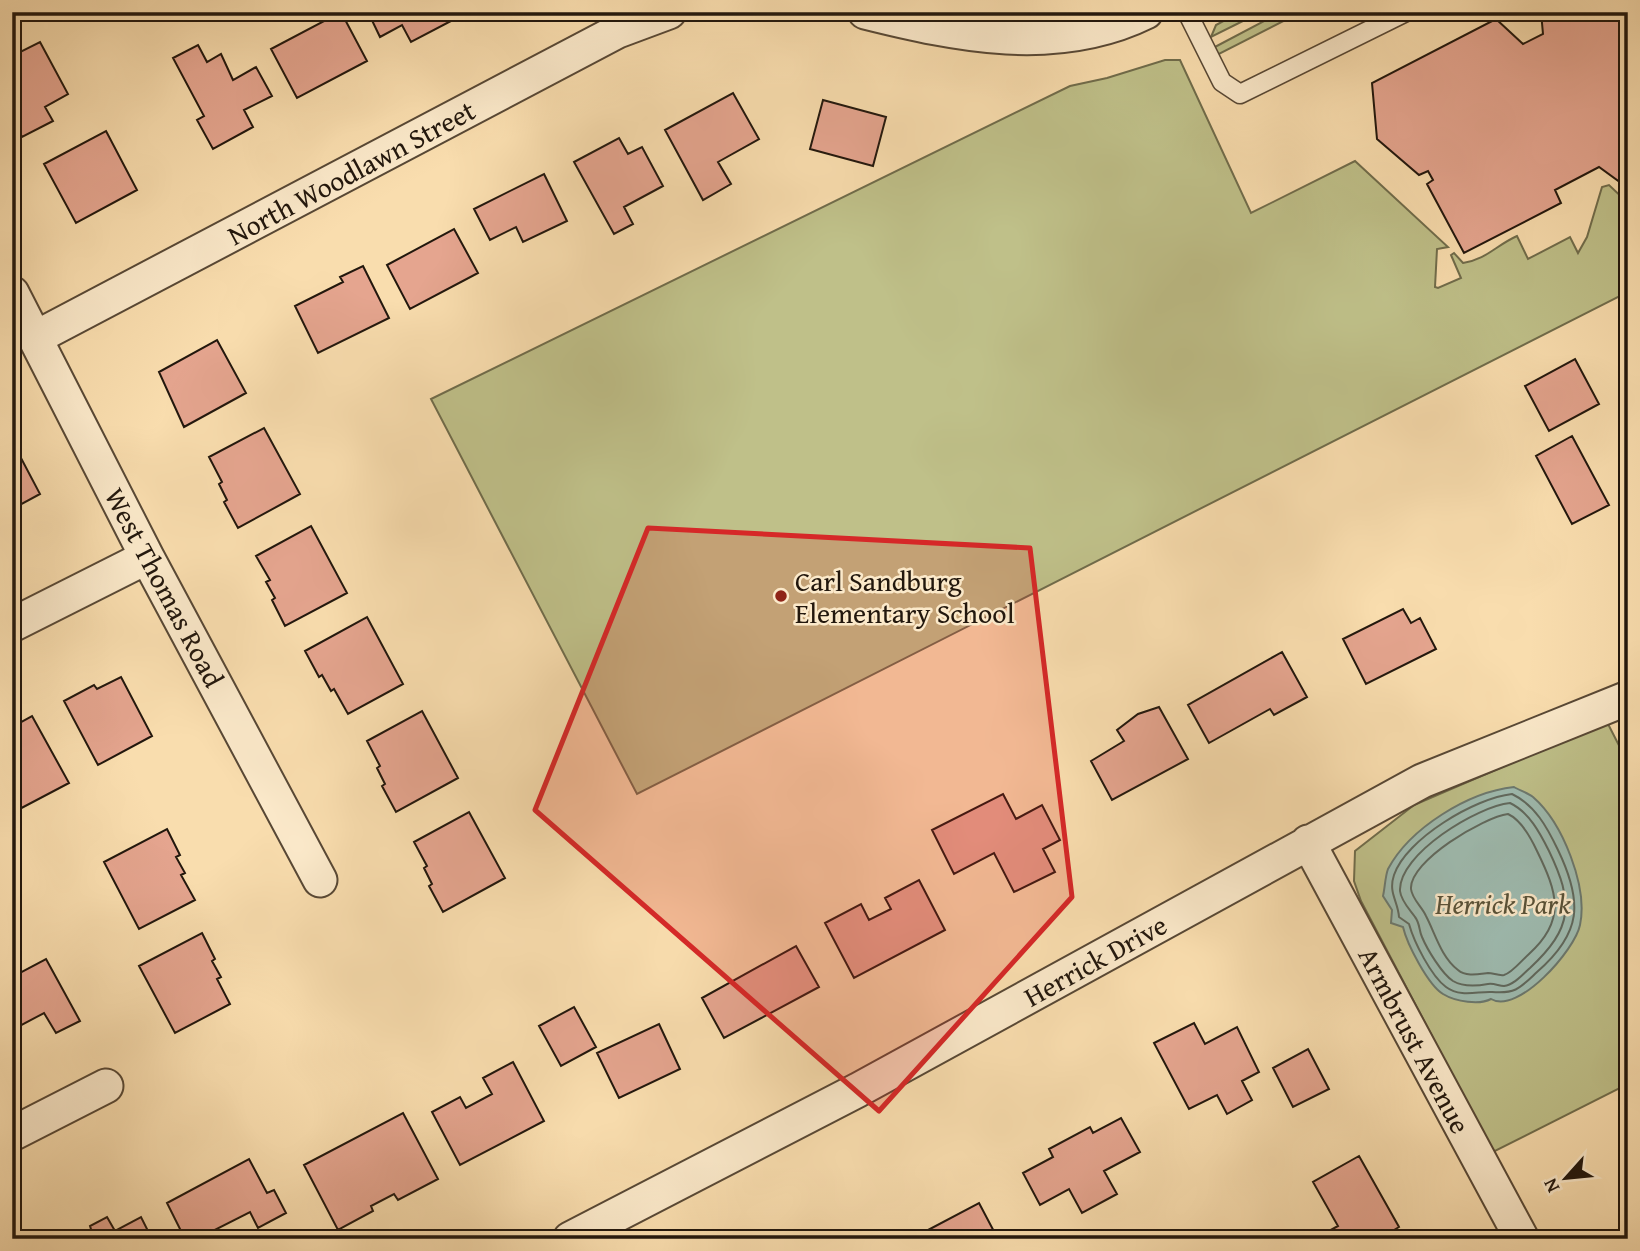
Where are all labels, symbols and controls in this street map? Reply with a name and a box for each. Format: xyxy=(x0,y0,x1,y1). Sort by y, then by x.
street label: North Woodlawn Street xyxy=(220,89,482,255)
street label: West Thomas Road xyxy=(95,480,235,694)
place label: Carl Sandburg Elementary School xyxy=(795,560,1015,633)
marker: Carl Sandburg Elementary School xyxy=(773,588,789,604)
park label: Herrick Park xyxy=(1434,883,1571,924)
street label: Herrick Drive xyxy=(1016,904,1174,1016)
street label: Armbrust Avenue xyxy=(1349,940,1481,1140)
north arrow xyxy=(1532,1142,1602,1212)
text: N xyxy=(1535,1173,1566,1198)

